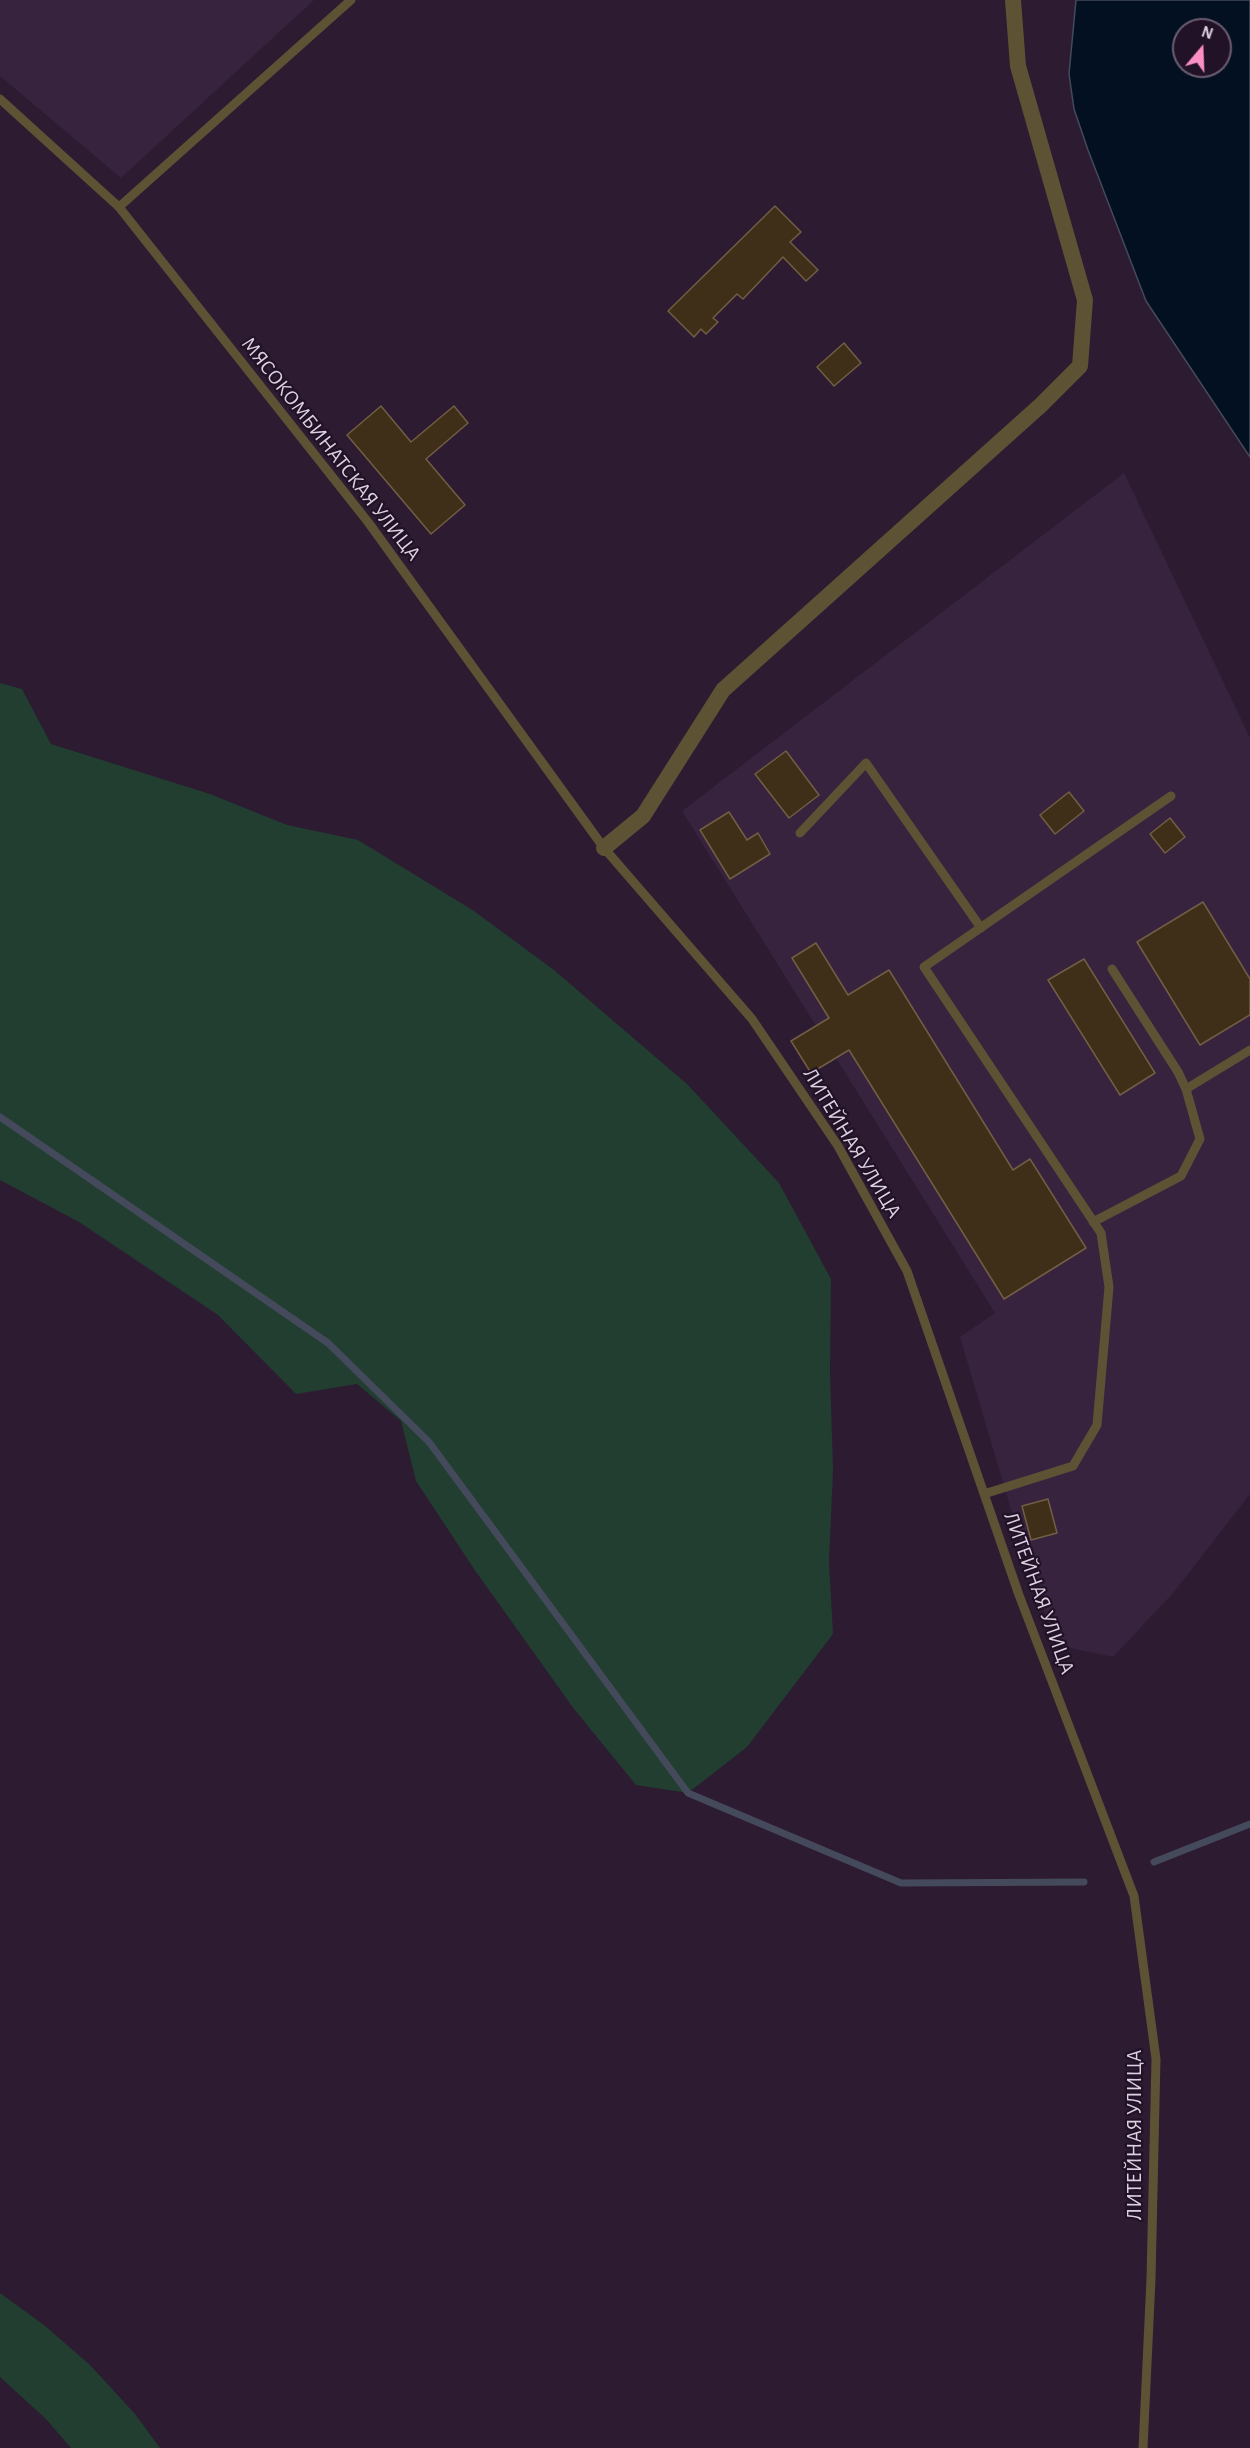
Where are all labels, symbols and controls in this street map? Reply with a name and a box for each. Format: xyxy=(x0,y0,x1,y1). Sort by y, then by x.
north arrow xyxy=(1172,18,1232,78)
text: N xyxy=(1199,23,1215,42)
street label: МЯСОКОМБИНАТСКАЯ УЛИЦА xyxy=(236,332,426,566)
street label: ЛИТЕЙНАЯ УЛИЦА xyxy=(797,1063,907,1223)
street label: ЛИТЕЙНАЯ УЛИЦА xyxy=(998,1508,1080,1678)
street label: ЛИТЕЙНАЯ УЛИЦА xyxy=(1122,2050,1148,2220)

